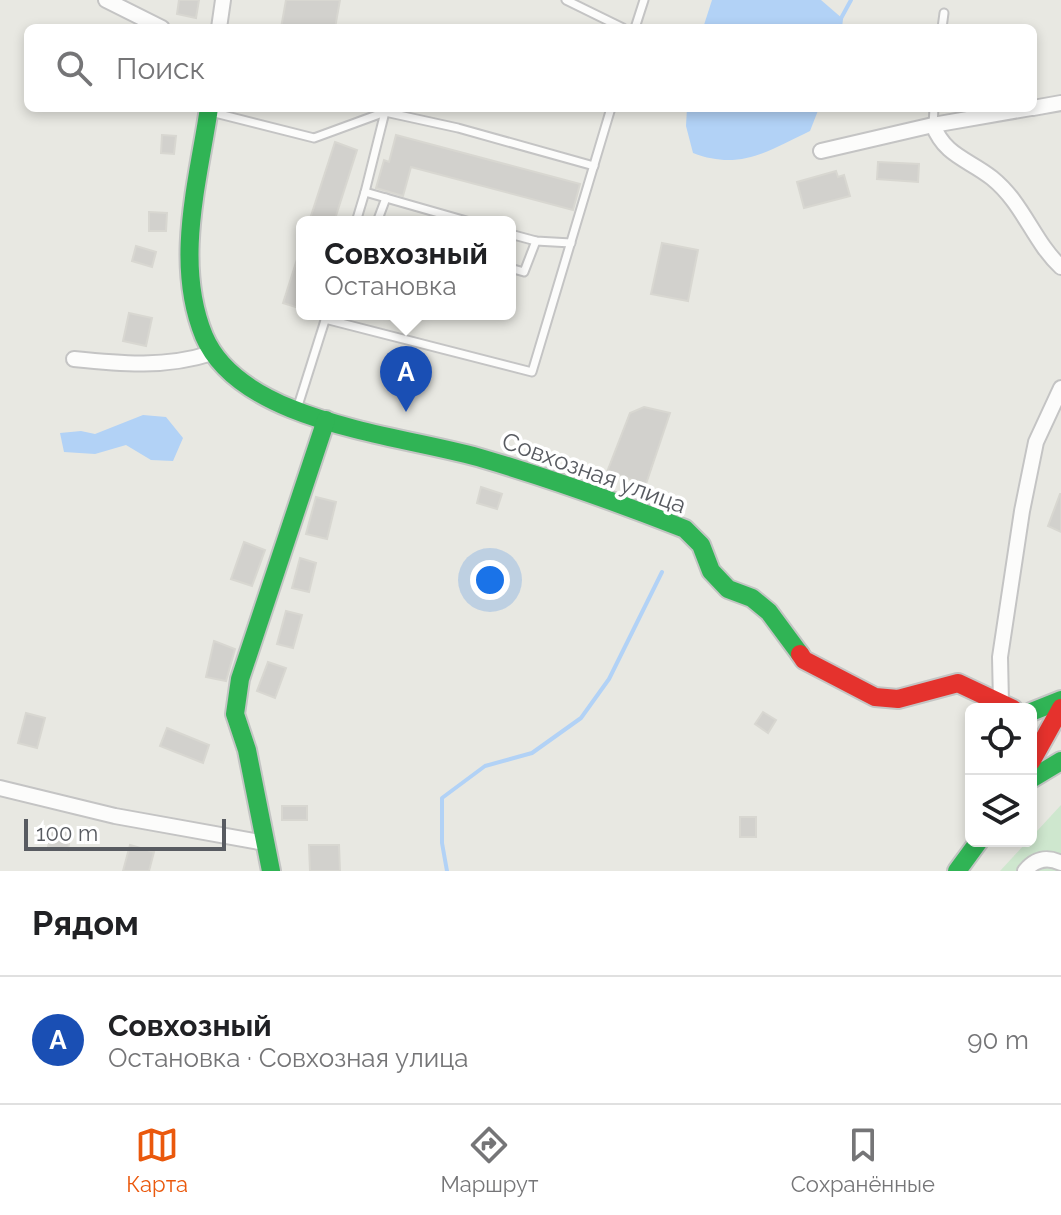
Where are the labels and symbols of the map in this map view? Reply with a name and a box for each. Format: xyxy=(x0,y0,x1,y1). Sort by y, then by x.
pin: A xyxy=(380,346,432,412)
street label: Совхозная улица xyxy=(498,426,690,519)
your location xyxy=(470,560,510,600)
scale bar xyxy=(24,815,226,851)

